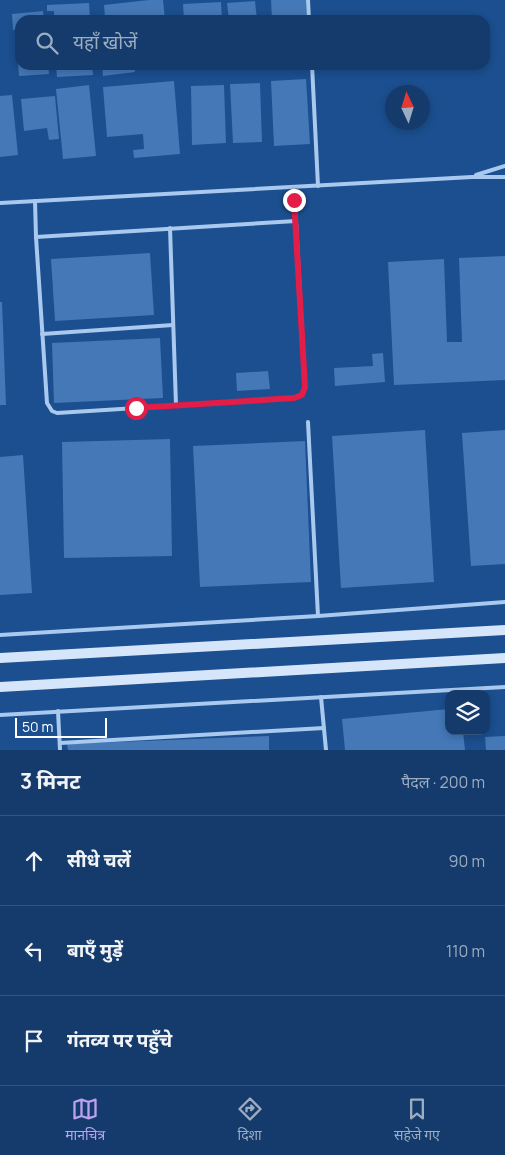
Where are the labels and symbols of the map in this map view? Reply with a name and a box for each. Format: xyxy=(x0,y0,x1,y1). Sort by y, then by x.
north arrow xyxy=(385,85,430,130)
route end xyxy=(283,189,306,212)
route start xyxy=(125,397,148,420)
scale bar xyxy=(15,715,108,738)

